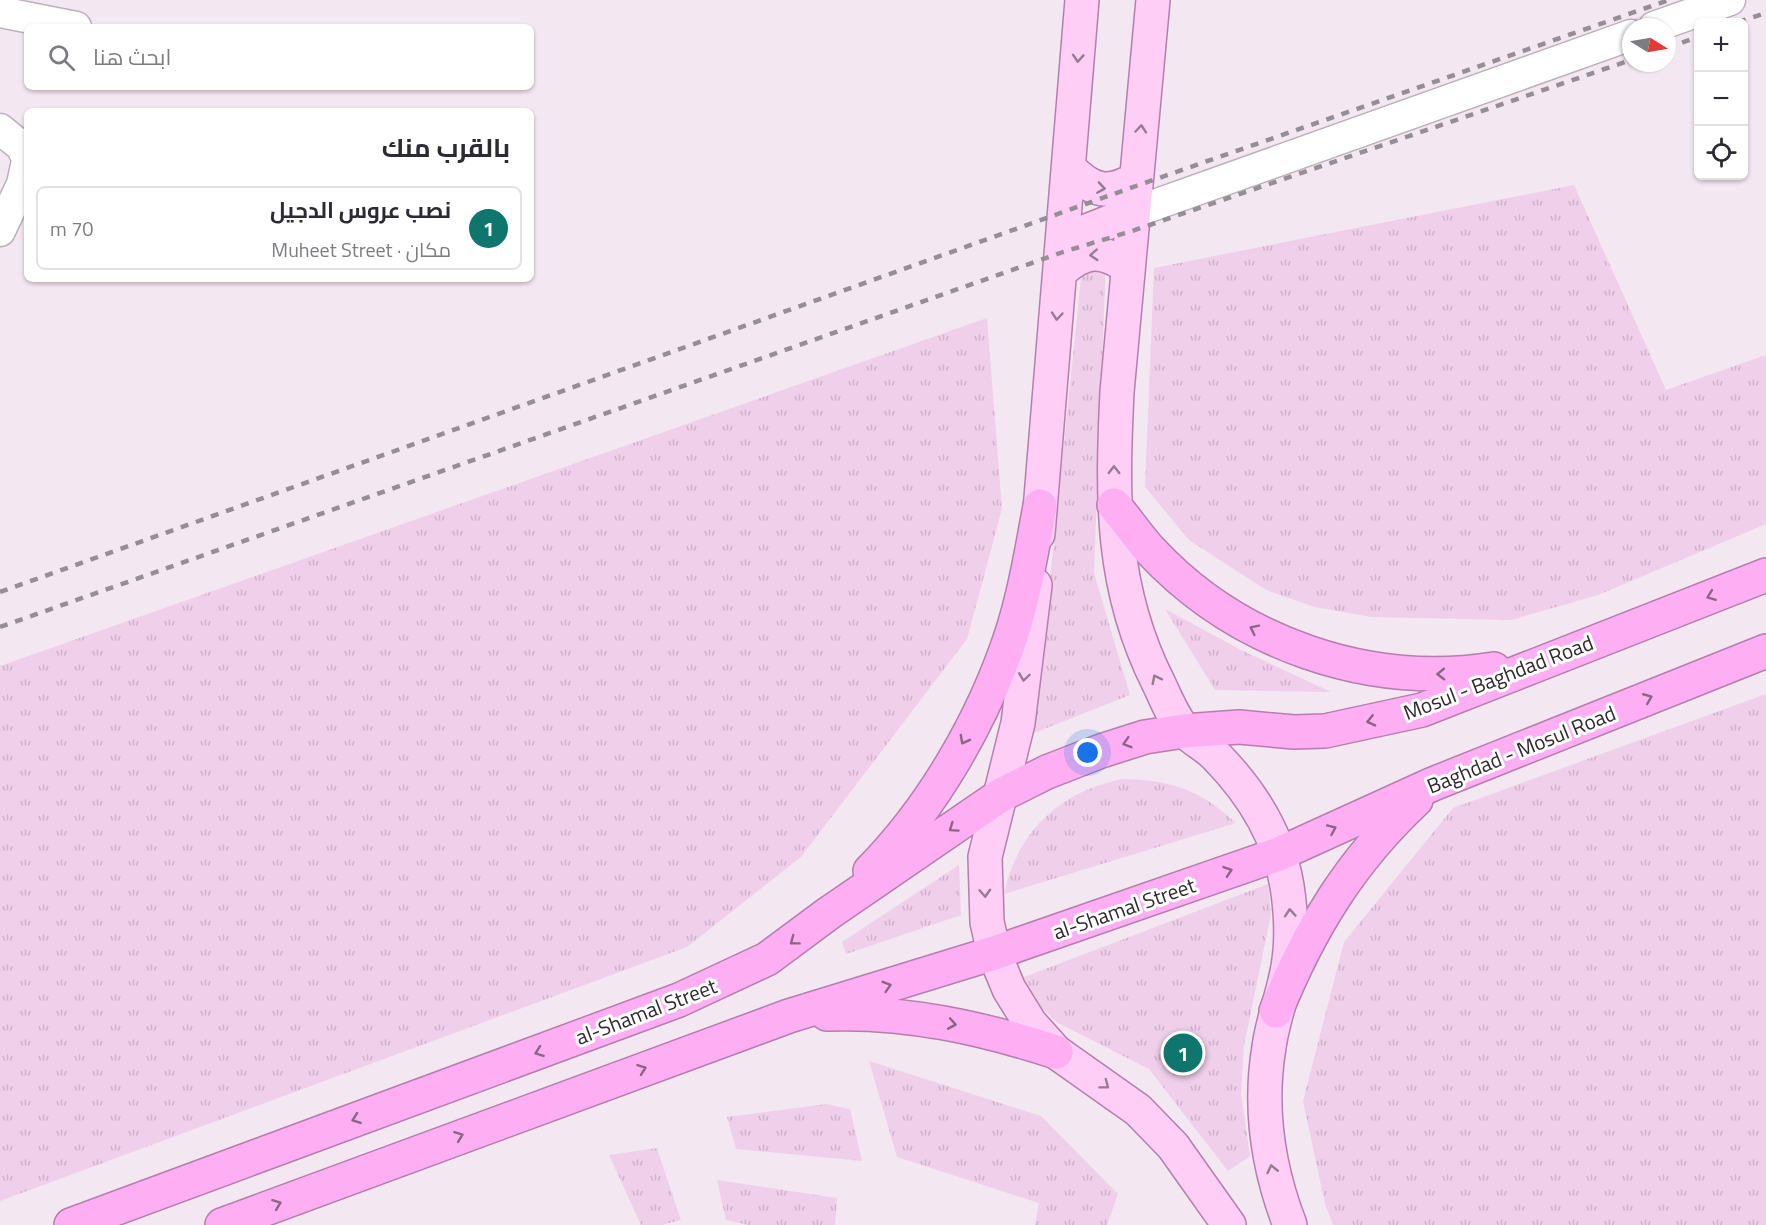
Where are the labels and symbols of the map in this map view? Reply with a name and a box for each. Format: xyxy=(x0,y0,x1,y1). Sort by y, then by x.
north arrow xyxy=(1622,18,1676,72)
one-way arrow xyxy=(1072,54,1085,63)
one-way arrow xyxy=(1134,125,1147,134)
one-way arrow xyxy=(1096,181,1106,193)
one-way arrow xyxy=(1089,249,1098,262)
one-way arrow xyxy=(1051,311,1064,320)
one-way arrow xyxy=(1108,466,1120,475)
one-way arrow xyxy=(1707,589,1718,601)
one-way arrow xyxy=(1249,625,1260,637)
street label: Mosul - Baghdad Road xyxy=(1398,626,1598,728)
one-way arrow xyxy=(1436,668,1445,680)
one-way arrow xyxy=(1019,672,1031,682)
one-way arrow xyxy=(1152,675,1163,686)
one-way arrow xyxy=(1642,693,1653,705)
street label: Baghdad - Mosul Road xyxy=(1422,696,1620,802)
one-way arrow xyxy=(1367,714,1377,727)
one-way arrow xyxy=(960,733,971,744)
one-way arrow xyxy=(1122,735,1133,748)
your location xyxy=(1073,738,1102,767)
one-way arrow xyxy=(948,821,959,832)
one-way arrow xyxy=(1326,825,1337,837)
one-way arrow xyxy=(1222,866,1233,879)
street label: al-Shamal Street xyxy=(1048,868,1200,947)
one-way arrow xyxy=(978,889,991,898)
one-way arrow xyxy=(1284,908,1297,917)
one-way arrow xyxy=(790,933,801,944)
street label: al-Shamal Street xyxy=(571,969,722,1053)
one-way arrow xyxy=(881,981,892,993)
one-way arrow xyxy=(946,1017,956,1030)
pin: 1 xyxy=(1164,1030,1202,1076)
one-way arrow xyxy=(534,1044,545,1057)
one-way arrow xyxy=(636,1063,647,1076)
one-way arrow xyxy=(1098,1077,1109,1088)
one-way arrow xyxy=(351,1112,362,1125)
one-way arrow xyxy=(453,1131,464,1143)
one-way arrow xyxy=(1267,1164,1280,1174)
one-way arrow xyxy=(271,1199,282,1212)

